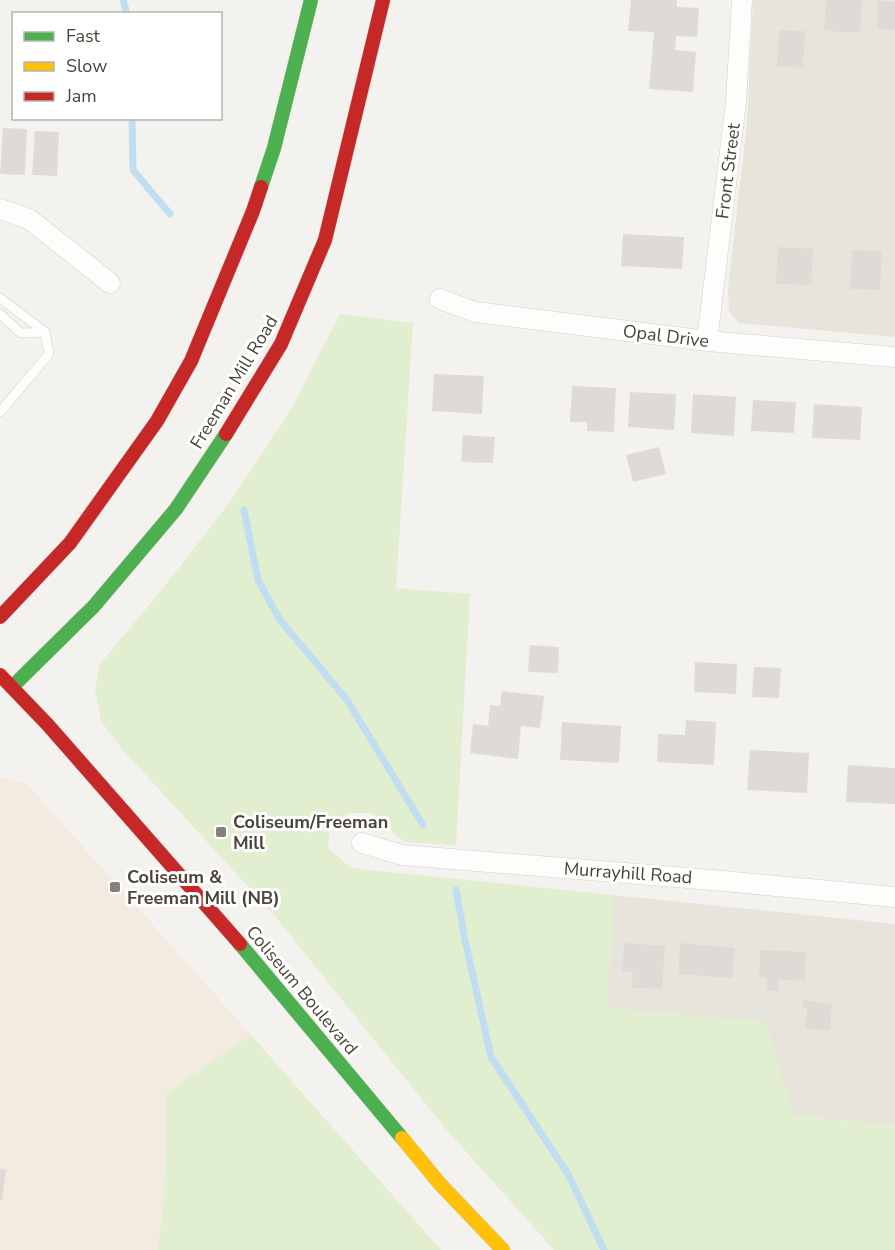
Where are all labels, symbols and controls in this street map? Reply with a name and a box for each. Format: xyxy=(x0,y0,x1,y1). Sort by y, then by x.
legend xyxy=(12,12,222,120)
text: Fast xyxy=(66,24,101,48)
text: Slow xyxy=(66,54,107,78)
text: Jam xyxy=(65,84,97,108)
street label: Front Street xyxy=(710,121,746,220)
street label: Freeman Mill Road xyxy=(185,311,283,453)
street label: Opal Drive xyxy=(622,319,710,353)
place label: Coliseum/Freeman Mill xyxy=(233,810,388,855)
marker: Coliseum/Freeman Mill xyxy=(214,825,228,839)
street label: Murrayhill Road xyxy=(563,857,693,889)
place label: Coliseum & Freeman Mill (NB) xyxy=(127,865,280,910)
marker: Coliseum & Freeman Mill (NB) xyxy=(108,880,122,894)
street label: Coliseum Boulevard xyxy=(241,920,363,1060)

